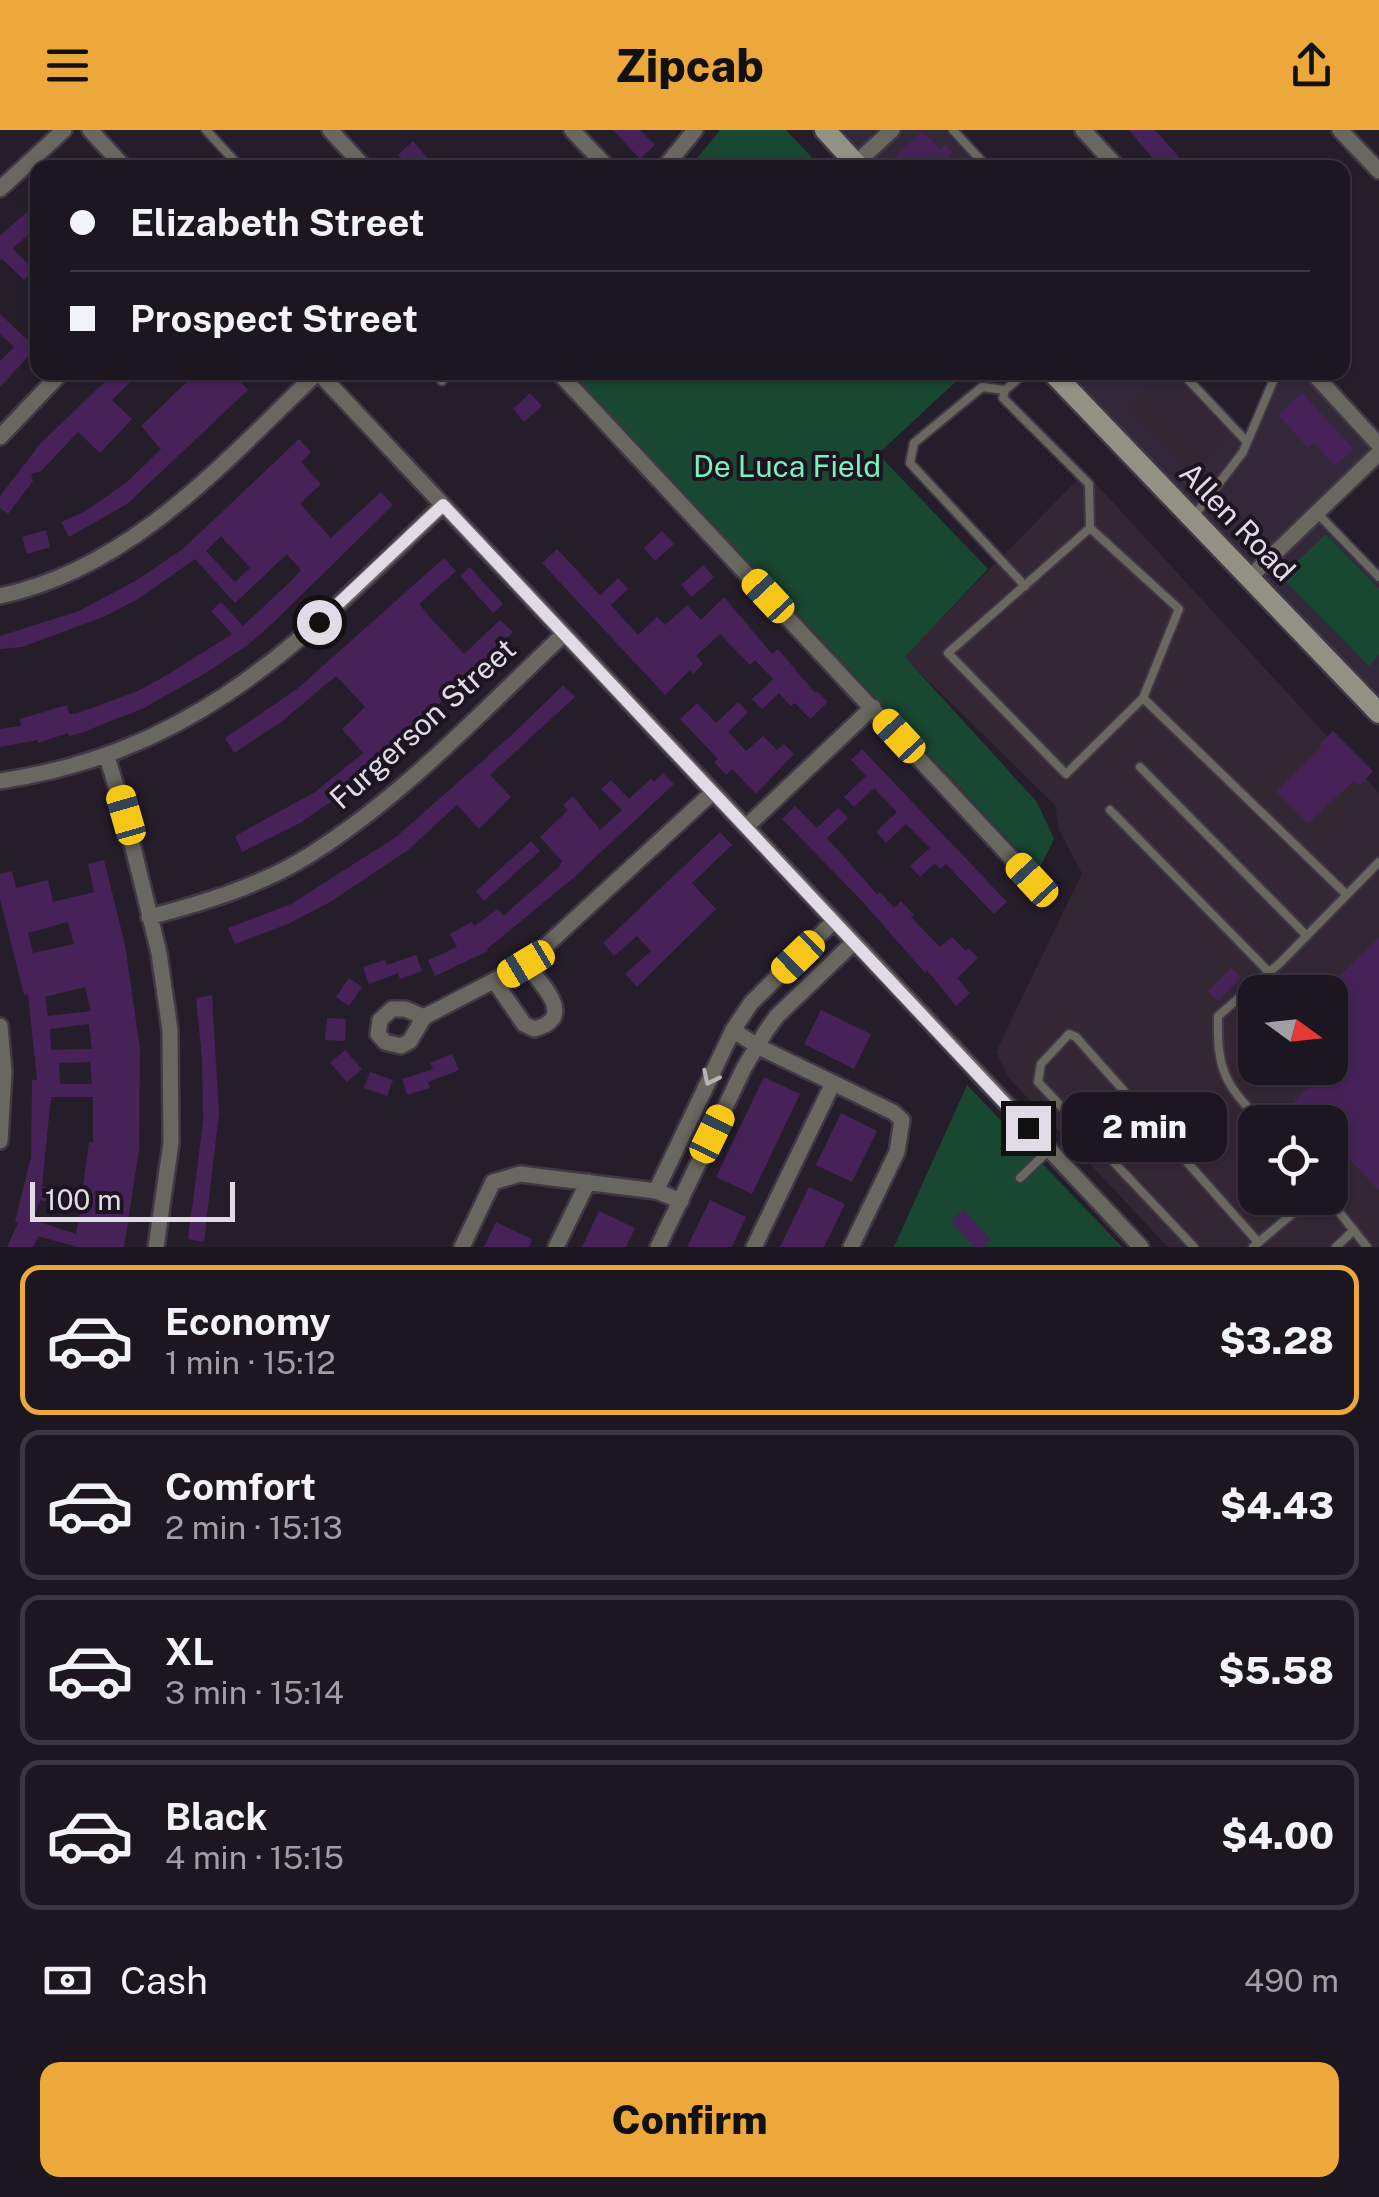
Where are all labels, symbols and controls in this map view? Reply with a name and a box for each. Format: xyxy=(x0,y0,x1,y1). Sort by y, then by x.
icon: menu xyxy=(40,38,95,93)
icon: share xyxy=(1284,38,1339,93)
text: Zipcab xyxy=(615,39,764,92)
text: Elizabeth Street xyxy=(130,200,425,245)
text: Prospect Street xyxy=(130,296,418,341)
park label: De Luca Field xyxy=(693,448,881,484)
street label: Allen Road xyxy=(1172,455,1303,588)
car xyxy=(737,564,799,628)
route start xyxy=(297,600,342,645)
street label: Furgerson Street xyxy=(322,630,523,816)
car xyxy=(868,704,930,768)
car xyxy=(103,782,149,848)
car xyxy=(1001,848,1063,912)
car xyxy=(766,925,830,989)
car xyxy=(493,936,559,992)
north arrow xyxy=(1238,975,1348,1085)
map controls xyxy=(1238,975,1348,1215)
one-way arrow xyxy=(703,1068,723,1086)
callout: 2 min xyxy=(1063,1093,1228,1163)
car xyxy=(685,1100,739,1168)
button: locate xyxy=(1238,1105,1348,1215)
route end xyxy=(1006,1106,1051,1151)
text: 2 min xyxy=(1102,1108,1187,1145)
scale bar xyxy=(30,1177,235,1222)
text: 100 m xyxy=(45,1183,122,1216)
icon: car xyxy=(45,1295,135,1385)
text: Economy xyxy=(165,1299,331,1344)
text: $3.28 xyxy=(1219,1318,1334,1363)
text: 1 min · 15:12 xyxy=(165,1344,336,1381)
icon: car xyxy=(45,1460,135,1550)
text: Comfort xyxy=(165,1464,316,1509)
text: $4.43 xyxy=(1220,1483,1334,1528)
text: 2 min · 15:13 xyxy=(165,1509,343,1546)
icon: car xyxy=(45,1625,135,1715)
text: XL xyxy=(165,1629,214,1674)
text: $5.58 xyxy=(1218,1648,1334,1693)
text: 3 min · 15:14 xyxy=(165,1674,344,1711)
icon: car xyxy=(45,1790,135,1880)
text: Black xyxy=(165,1794,268,1839)
text: $4.00 xyxy=(1221,1813,1334,1858)
text: 4 min · 15:15 xyxy=(165,1839,344,1876)
icon: cash xyxy=(40,1953,95,2008)
text: Cash xyxy=(120,1958,208,2003)
text: 490 m xyxy=(1244,1962,1339,1999)
button: Confirm xyxy=(40,2062,1339,2177)

